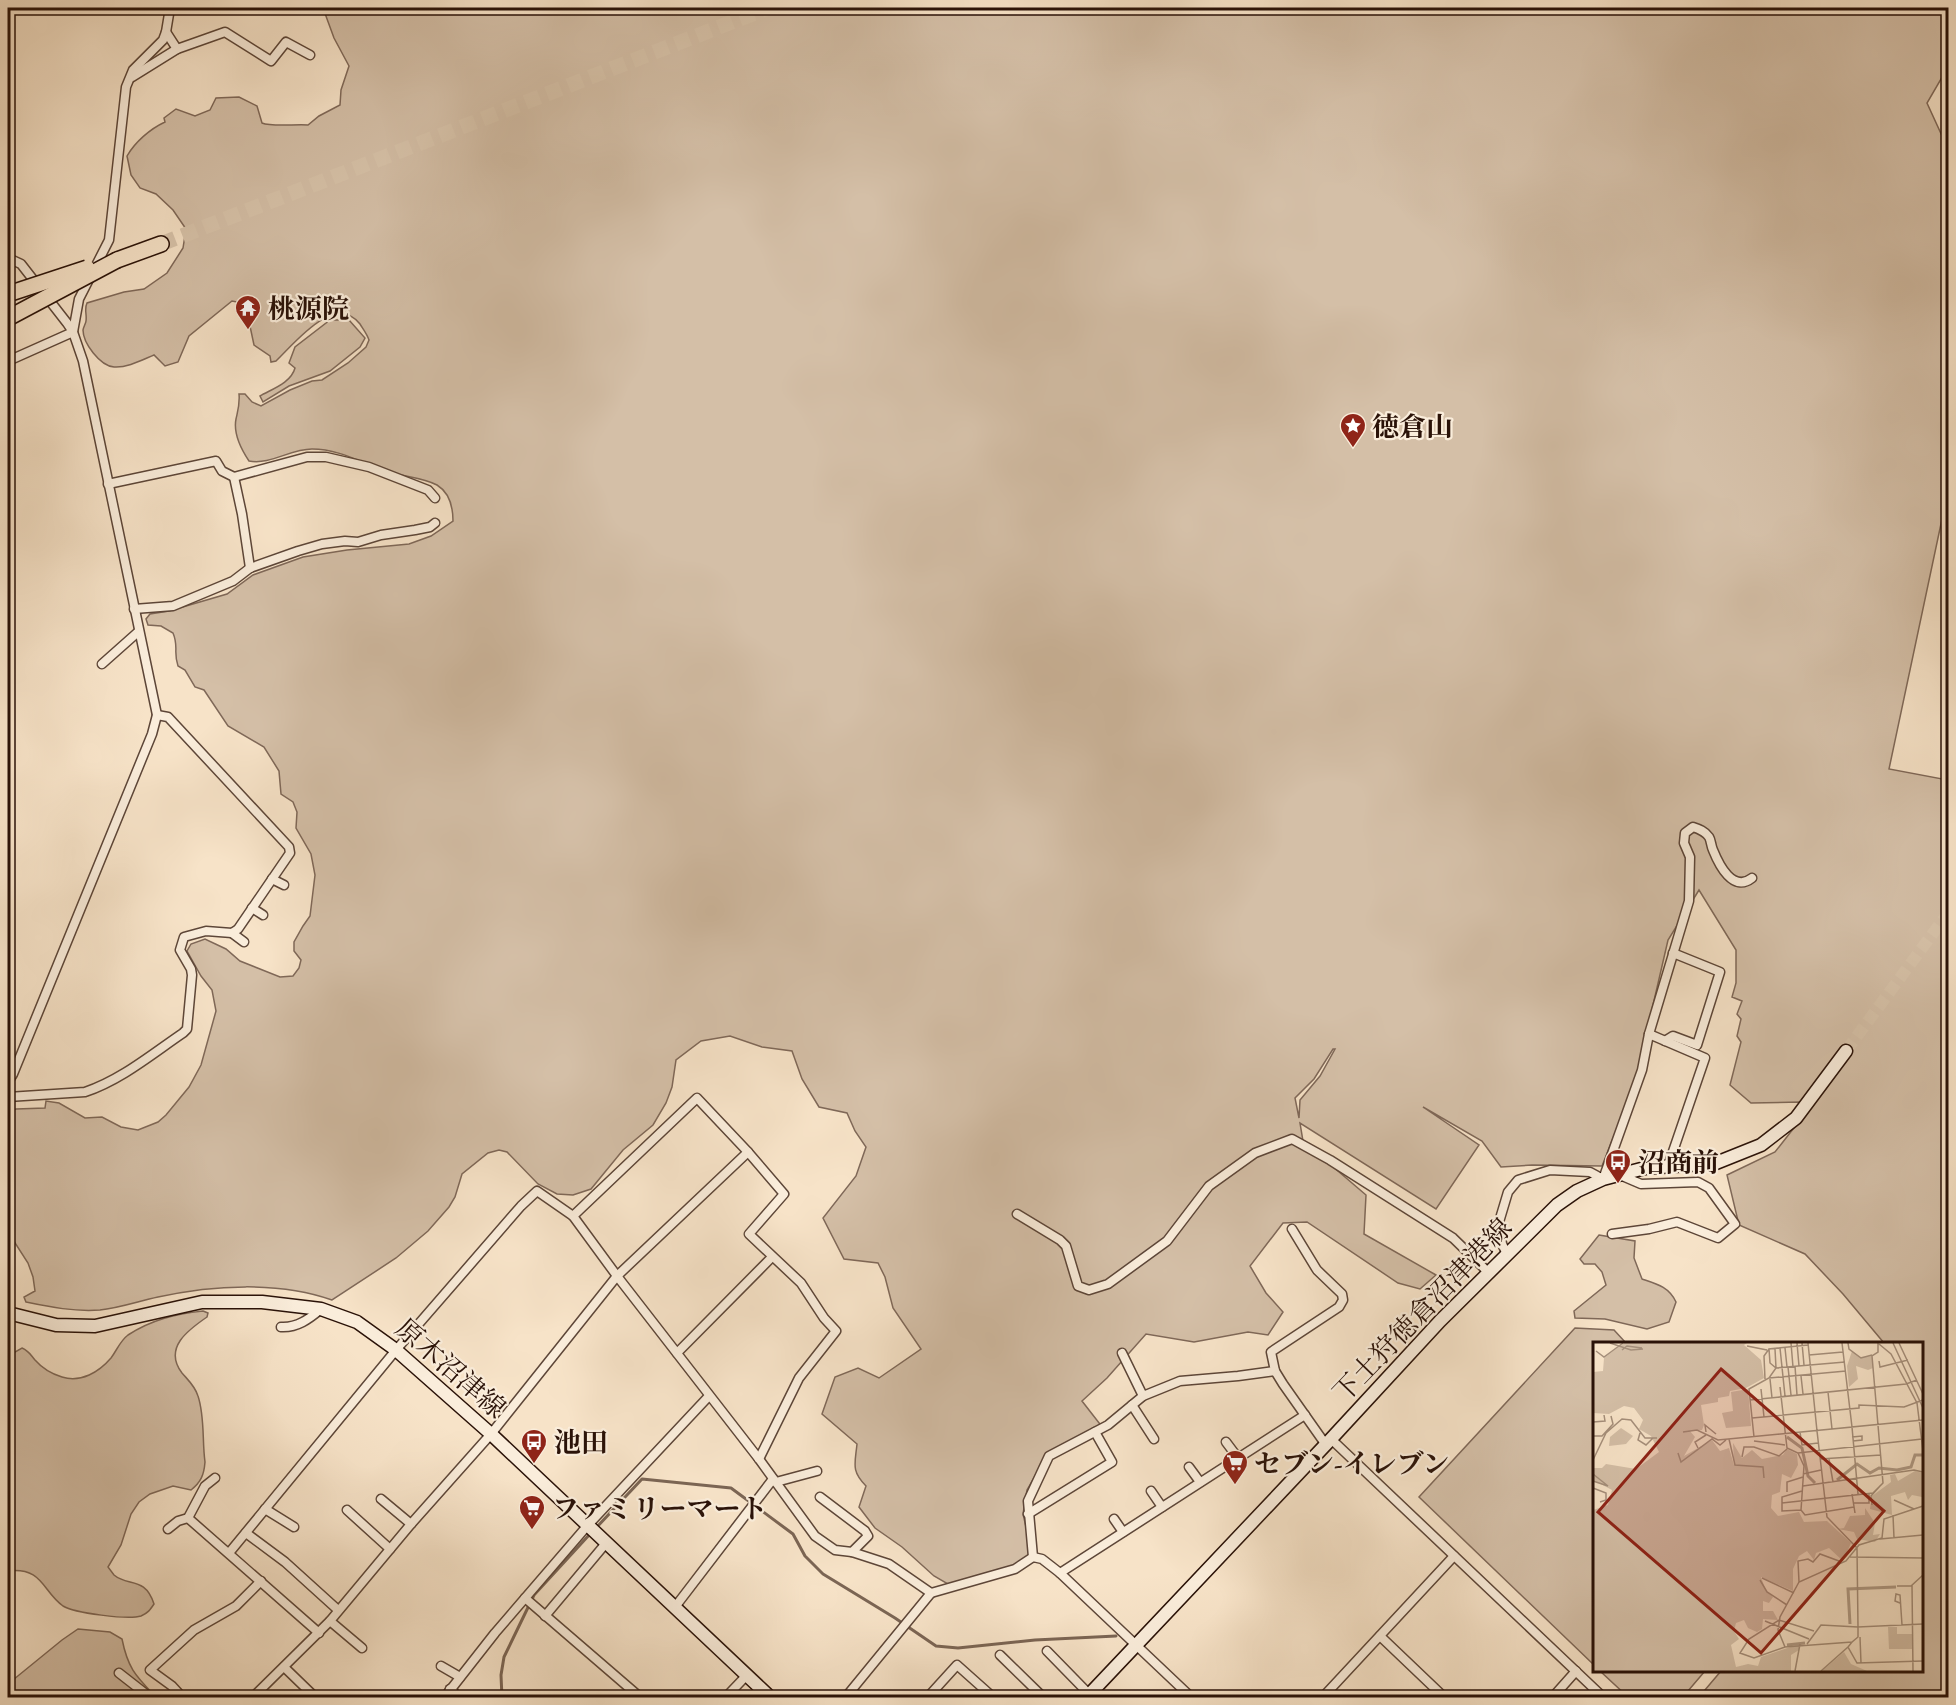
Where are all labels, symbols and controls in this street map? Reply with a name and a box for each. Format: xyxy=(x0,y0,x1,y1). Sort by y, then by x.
place label: 桃源院 xyxy=(268,291,349,326)
temple icon: 桃源院 xyxy=(233,293,263,331)
place label: 徳倉山 xyxy=(1372,409,1453,444)
place icon: 徳倉山 xyxy=(1338,411,1368,449)
place label: 沼商前 xyxy=(1638,1145,1719,1180)
bus stop icon: 沼商前 xyxy=(1603,1147,1633,1185)
street label: 下土狩徳倉沼津港線 xyxy=(1325,1210,1519,1410)
street label: 原木沼津線 xyxy=(389,1311,513,1425)
inset map xyxy=(1593,1342,1923,1672)
place label: 池田 xyxy=(554,1425,608,1460)
bus stop icon: 池田 xyxy=(519,1427,549,1465)
place label: セブン-イレブン xyxy=(1254,1446,1449,1481)
supermarket icon: セブン-イレブン xyxy=(1220,1448,1250,1486)
place label: ファミリーマート xyxy=(552,1491,767,1526)
supermarket icon: ファミリーマート xyxy=(517,1493,547,1531)

